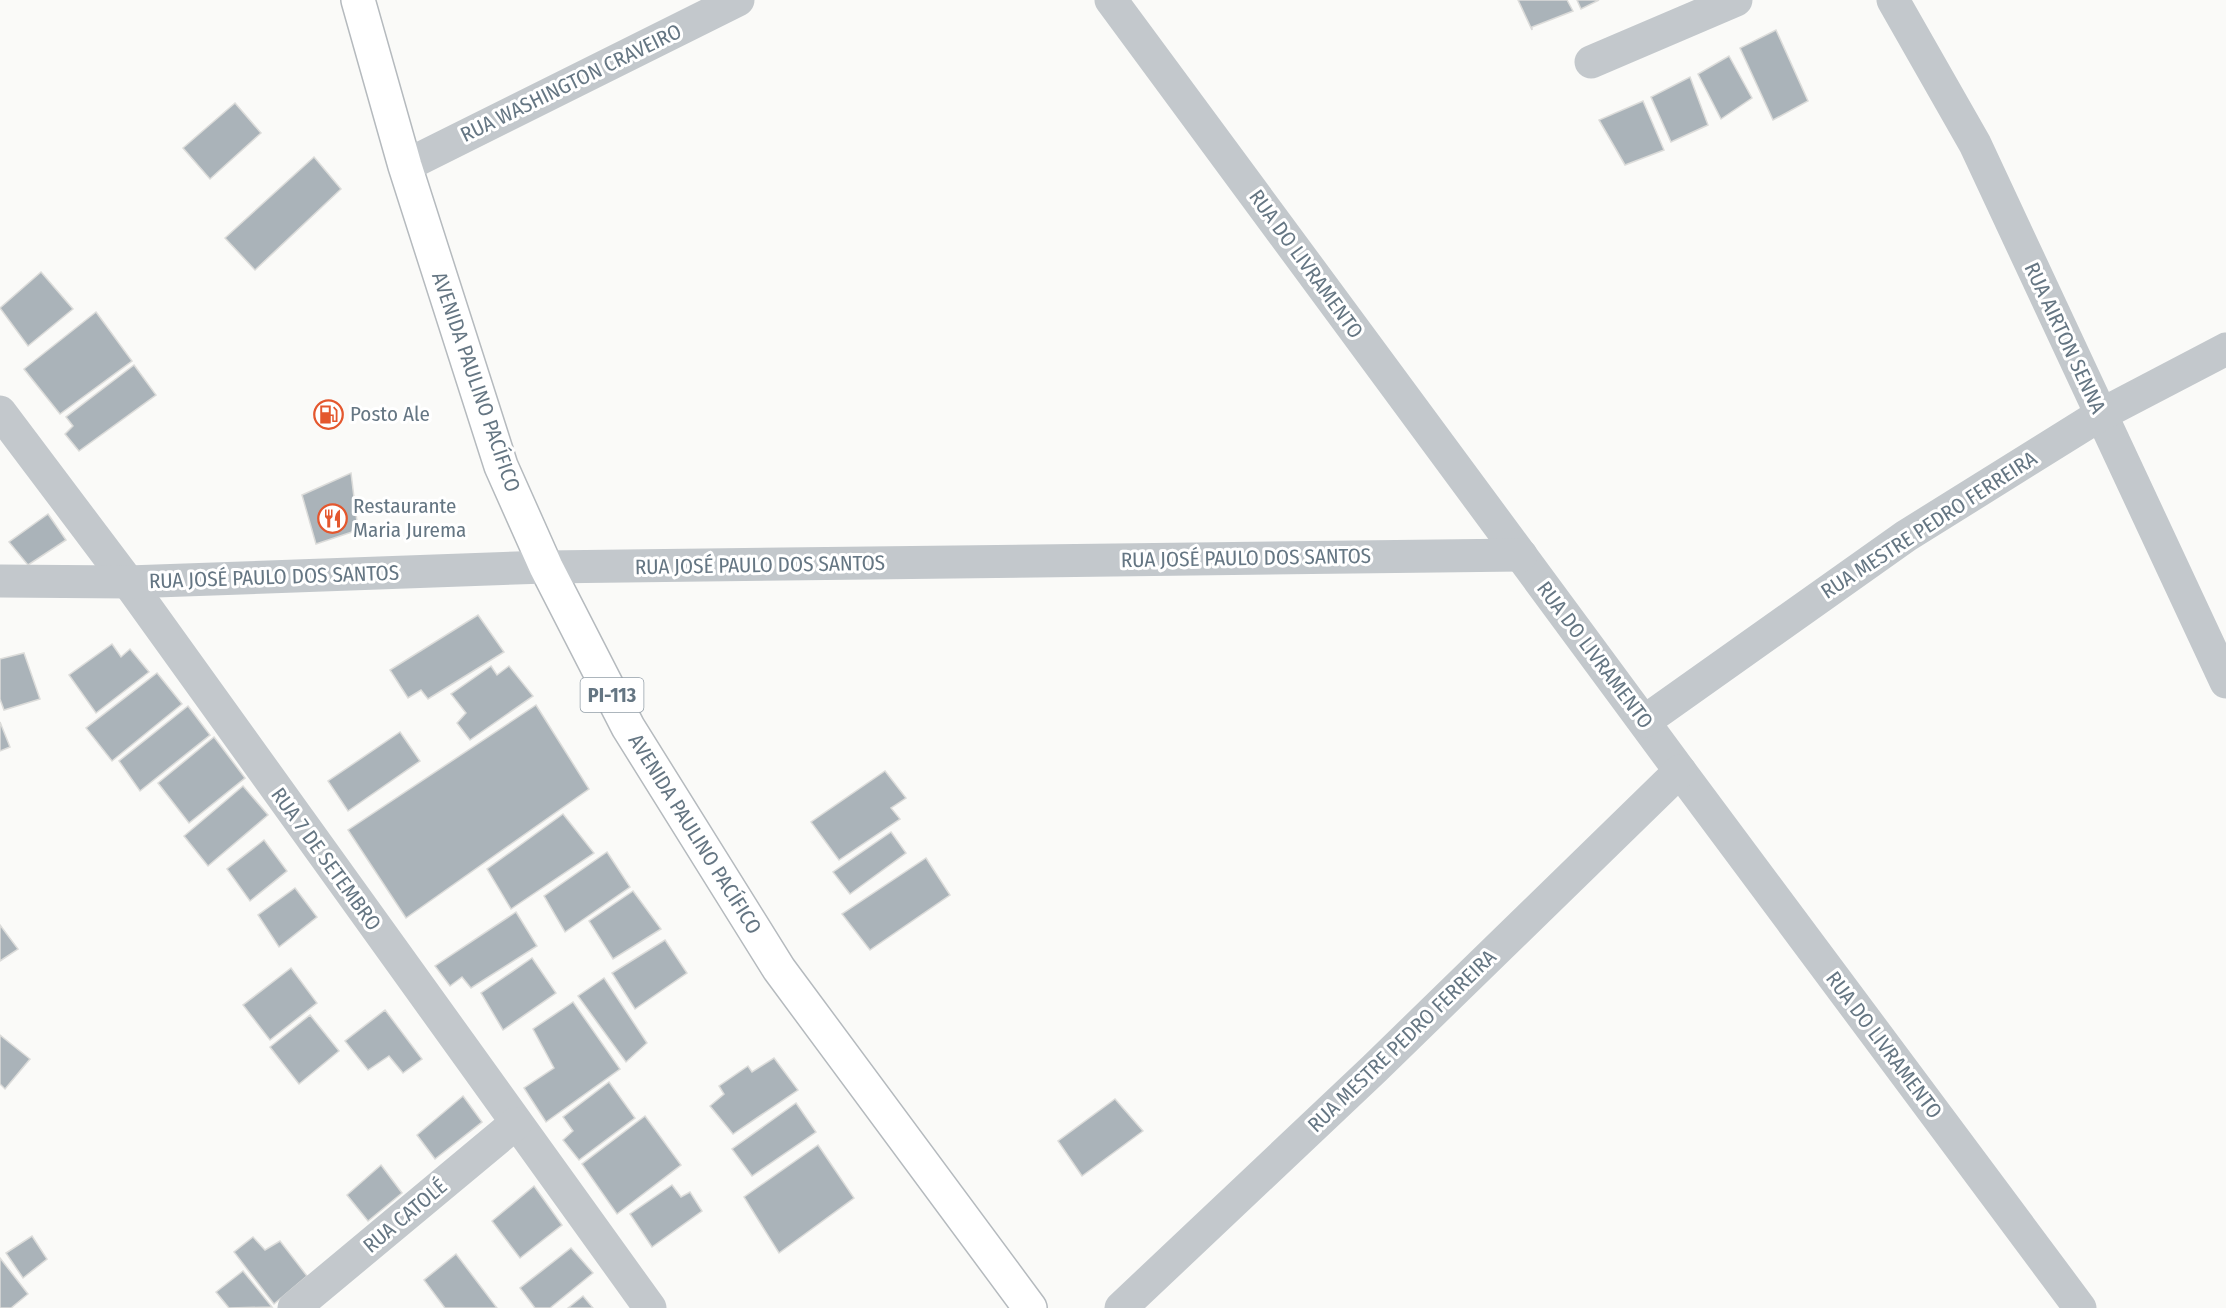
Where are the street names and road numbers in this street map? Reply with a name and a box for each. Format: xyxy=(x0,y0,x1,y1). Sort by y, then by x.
street label: RUA WASHINGTON CRAVEIRO xyxy=(456,18,686,148)
street label: RUA DO LIVRAMENTO xyxy=(1243,185,1369,343)
street label: RUA AIRTON SENNA xyxy=(2019,258,2111,418)
street label: AVENIDA PAULINO PACÍFICO xyxy=(426,269,526,495)
street label: RUA MESTRE PEDRO FERREIRA xyxy=(1816,445,2042,605)
street label: RUA JOSÉ PAULO DOS SANTOS xyxy=(1121,543,1371,573)
street label: RUA JOSÉ PAULO DOS SANTOS xyxy=(635,550,885,580)
street label: RUA JOSÉ PAULO DOS SANTOS xyxy=(148,560,400,594)
street label: RUA DO LIVRAMENTO xyxy=(1531,576,1659,734)
road number: PI-113 xyxy=(580,678,644,712)
street label: AVENIDA PAULINO PACÍFICO xyxy=(623,729,767,939)
street label: RUA 7 DE SETEMBRO xyxy=(265,782,387,936)
street label: RUA MESTRE PEDRO FERREIRA xyxy=(1302,944,1502,1138)
street label: RUA DO LIVRAMENTO xyxy=(1820,966,1948,1124)
street label: RUA CATOLÉ xyxy=(358,1173,452,1259)

